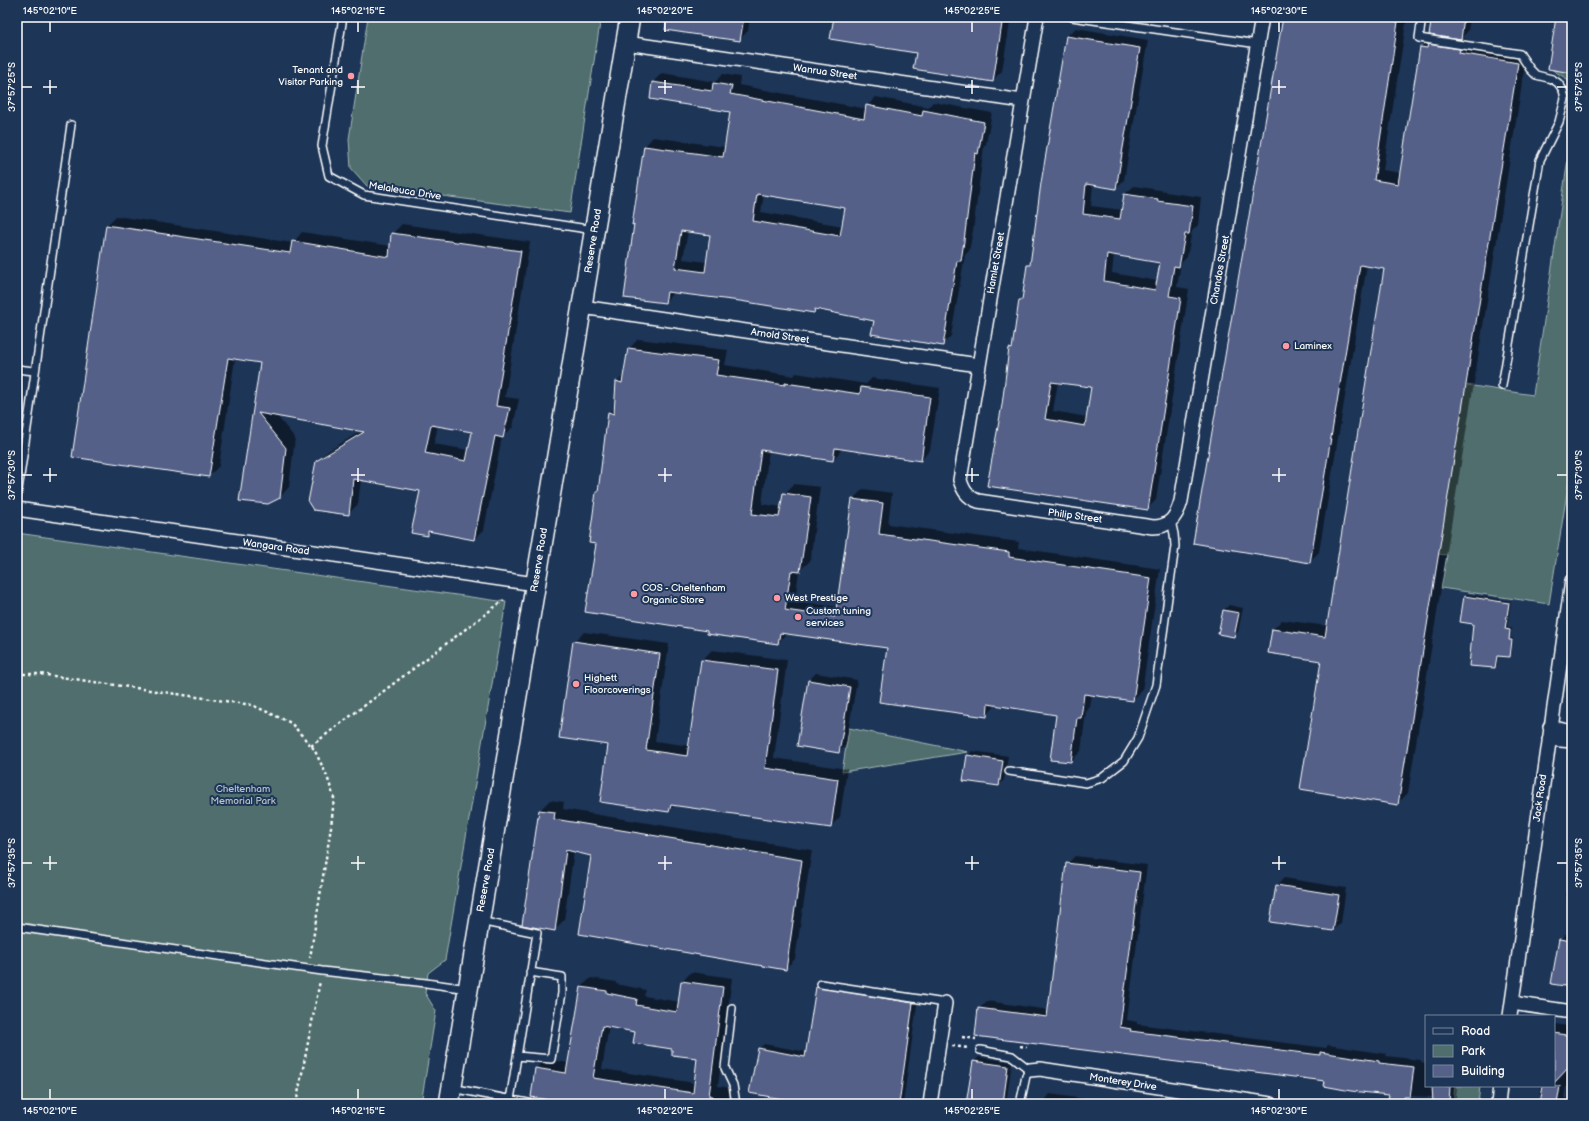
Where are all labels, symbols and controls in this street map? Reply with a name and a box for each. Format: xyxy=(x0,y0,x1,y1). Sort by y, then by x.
text: 145°02'10"E xyxy=(23,5,78,17)
text: 145°02'15"E xyxy=(331,5,385,17)
text: 145°02'20"E xyxy=(637,5,694,17)
text: 145°02'25"E xyxy=(944,5,1000,17)
text: 145°02'30"E xyxy=(1251,5,1308,17)
text: 37°57'25"S xyxy=(6,62,18,112)
street label: Wanrua Street xyxy=(792,62,858,82)
text: 37°57'25"S xyxy=(1573,62,1585,112)
place label: Tenant and Visitor Parking xyxy=(279,64,343,88)
marker: Tenant and Visitor Parking xyxy=(346,71,356,81)
street label: Melaleuca Drive xyxy=(368,179,442,203)
street label: Reserve Road xyxy=(582,208,604,274)
street label: Hamlet Street xyxy=(985,231,1007,295)
street label: Chandos Street xyxy=(1208,234,1232,306)
street label: Arnold Street xyxy=(750,326,810,346)
place label: Laminex xyxy=(1294,340,1332,352)
marker: Laminex xyxy=(1281,341,1291,351)
text: 37°57'30"S xyxy=(6,450,18,500)
text: 37°57'30"S xyxy=(1573,450,1585,500)
street label: Philip Street xyxy=(1047,506,1103,526)
street label: Reserve Road xyxy=(528,527,550,593)
street label: Wangara Road xyxy=(242,536,310,558)
place label: COS - Cheltenham Organic Store xyxy=(642,582,726,606)
marker: COS - Cheltenham Organic Store xyxy=(629,589,639,599)
place label: West Prestige xyxy=(785,592,848,604)
marker: West Prestige xyxy=(772,593,782,603)
place label: Custom tuning services xyxy=(806,605,871,629)
marker: Custom tuning services xyxy=(793,612,803,622)
place label: Highett Floorcoverings xyxy=(584,672,651,696)
marker: Highett Floorcoverings xyxy=(571,679,581,689)
street label: Jack Road xyxy=(1531,773,1549,822)
park label: Cheltenham Memorial Park xyxy=(210,783,276,807)
text: 37°57'35"S xyxy=(6,838,18,888)
text: 37°57'35"S xyxy=(1573,838,1585,888)
street label: Reserve Road xyxy=(474,847,498,913)
legend xyxy=(1425,1015,1555,1087)
text: Road xyxy=(1461,1024,1490,1039)
text: Park xyxy=(1461,1044,1485,1059)
text: Building xyxy=(1461,1064,1505,1079)
street label: Monterey Drive xyxy=(1088,1071,1158,1093)
text: 145°02'10"E xyxy=(23,1105,78,1117)
text: 145°02'15"E xyxy=(331,1105,385,1117)
text: 145°02'20"E xyxy=(637,1105,694,1117)
text: 145°02'25"E xyxy=(944,1105,1000,1117)
text: 145°02'30"E xyxy=(1251,1105,1308,1117)

